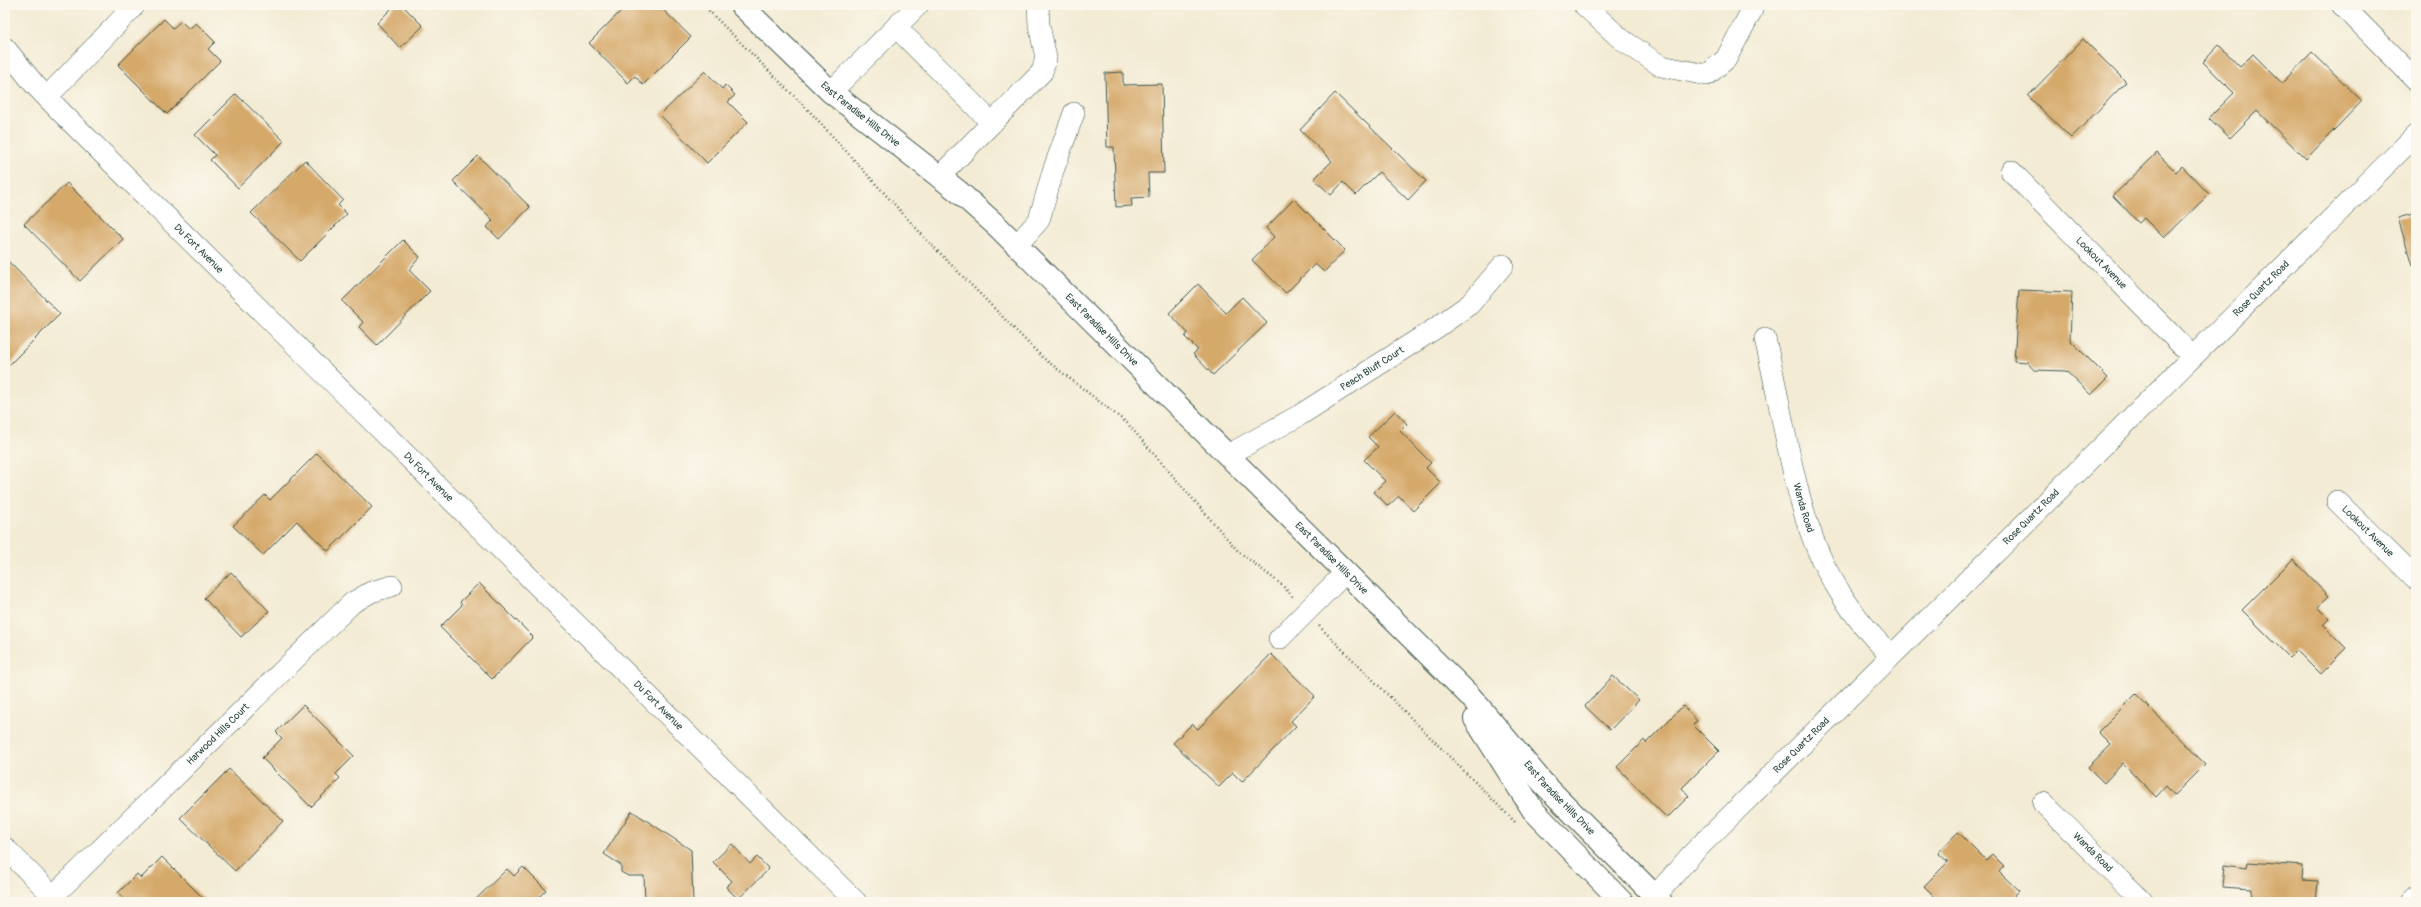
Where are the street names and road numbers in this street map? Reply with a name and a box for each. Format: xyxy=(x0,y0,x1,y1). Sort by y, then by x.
street label: East Paradise Hills Drive xyxy=(818,79,902,150)
street label: Du Fort Avenue xyxy=(171,222,226,276)
street label: Lookout Avenue xyxy=(2073,235,2129,292)
street label: Rose Quartz Road xyxy=(2231,258,2292,319)
street label: East Paradise Hills Drive xyxy=(1063,291,1141,369)
street label: Peach Bluff Court xyxy=(1338,344,1407,394)
street label: Du Fort Avenue xyxy=(401,450,456,504)
street label: Wanda Road xyxy=(1790,482,1816,534)
street label: Rose Quartz Road xyxy=(2001,487,2062,547)
street label: Lookout Avenue xyxy=(2339,503,2396,559)
street label: East Paradise Hills Drive xyxy=(1292,520,1370,597)
street label: Du Fort Avenue xyxy=(631,678,685,733)
street label: Harwood Hills Court xyxy=(184,700,252,768)
street label: Rose Quartz Road xyxy=(1771,715,1832,776)
street label: East Paradise Hills Drive xyxy=(1521,759,1597,838)
street label: Wanda Road xyxy=(2070,830,2115,875)

